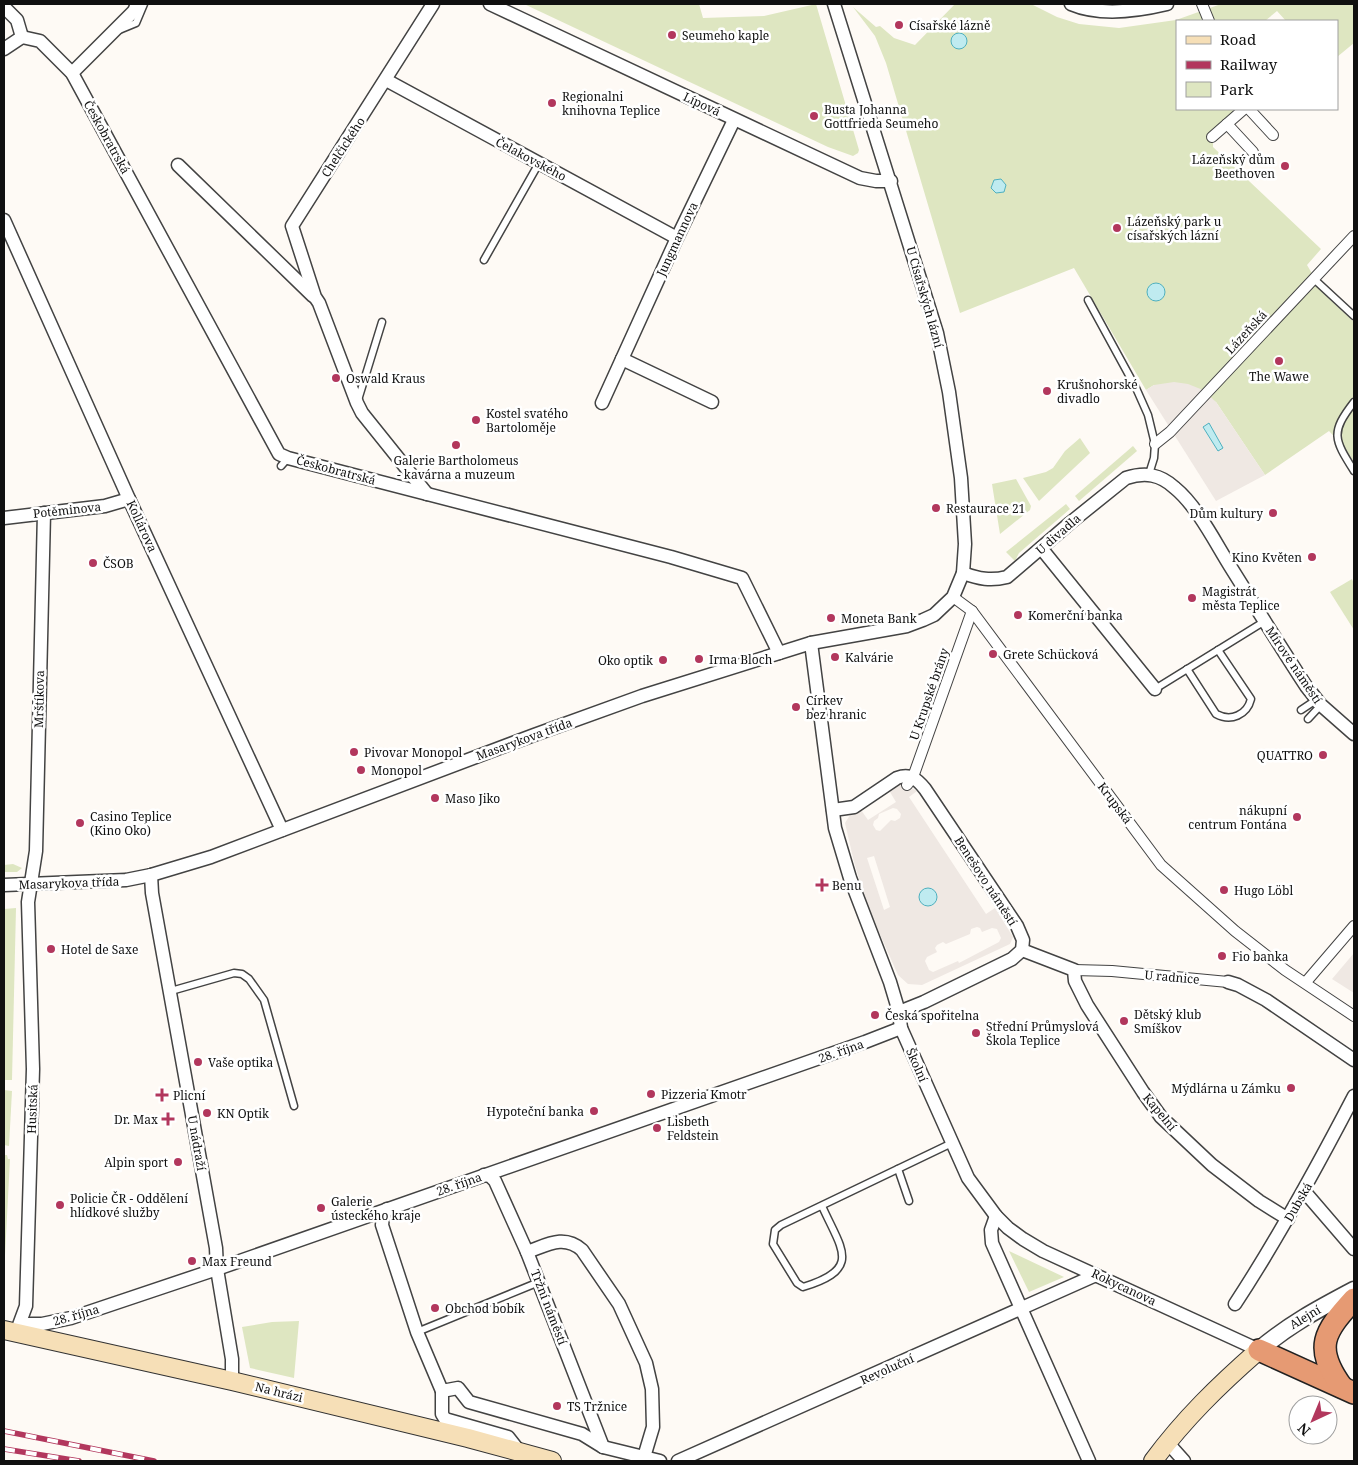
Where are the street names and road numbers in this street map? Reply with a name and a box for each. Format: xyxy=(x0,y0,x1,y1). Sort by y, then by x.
street label: Lípová xyxy=(681,88,724,120)
street label: Českobratrská xyxy=(80,97,134,177)
street label: Chelčického xyxy=(317,114,369,180)
street label: Čelakovského xyxy=(493,133,570,185)
street label: Jungmannova xyxy=(652,199,702,280)
street label: U Císařských lázní xyxy=(902,244,948,350)
street label: Lázeňská xyxy=(1221,306,1271,357)
street label: Českobratrská xyxy=(294,451,378,489)
street label: Kollárova xyxy=(123,497,162,555)
street label: Potěminova xyxy=(32,498,102,522)
street label: U divadla xyxy=(1032,510,1084,558)
street label: Mírové náměstí xyxy=(1262,623,1326,707)
street label: U Krupské brány xyxy=(905,645,953,742)
street label: Mrštíkova xyxy=(30,670,48,728)
street label: Masarykova třída xyxy=(474,714,575,764)
street label: Krupská xyxy=(1094,779,1136,828)
street label: Benešovo náměstí xyxy=(951,833,1021,929)
street label: Masarykova třída xyxy=(18,873,120,893)
street label: U radnice xyxy=(1144,966,1200,988)
street label: 28. října xyxy=(816,1035,866,1067)
street label: Školní xyxy=(902,1045,932,1085)
street label: Husitská xyxy=(23,1084,41,1134)
street label: Kapelní xyxy=(1139,1090,1181,1135)
street label: U nádraží xyxy=(184,1114,210,1172)
street label: 28. října xyxy=(434,1168,484,1200)
street label: Dubská xyxy=(1280,1179,1316,1225)
street label: Rokycanova xyxy=(1089,1265,1159,1310)
street label: Tržní náměstí xyxy=(527,1267,571,1347)
street label: 28. října xyxy=(51,1300,101,1330)
street label: Alejní xyxy=(1286,1301,1324,1333)
street label: Revoluční xyxy=(858,1350,917,1388)
street label: Na hrázi xyxy=(253,1378,305,1406)

